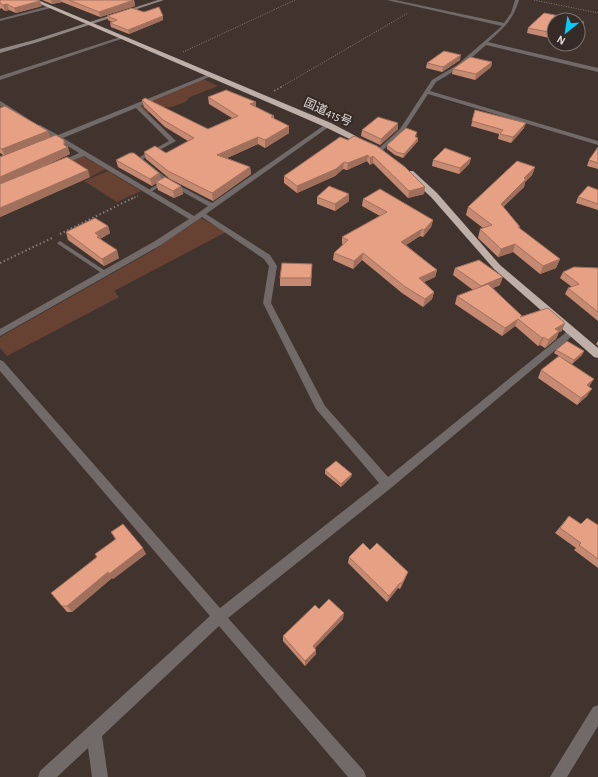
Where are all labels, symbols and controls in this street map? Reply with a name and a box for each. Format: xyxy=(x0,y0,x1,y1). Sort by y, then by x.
north arrow xyxy=(546,12,586,52)
text: N xyxy=(555,34,567,47)
street label: 国道415号 xyxy=(302,95,354,128)

